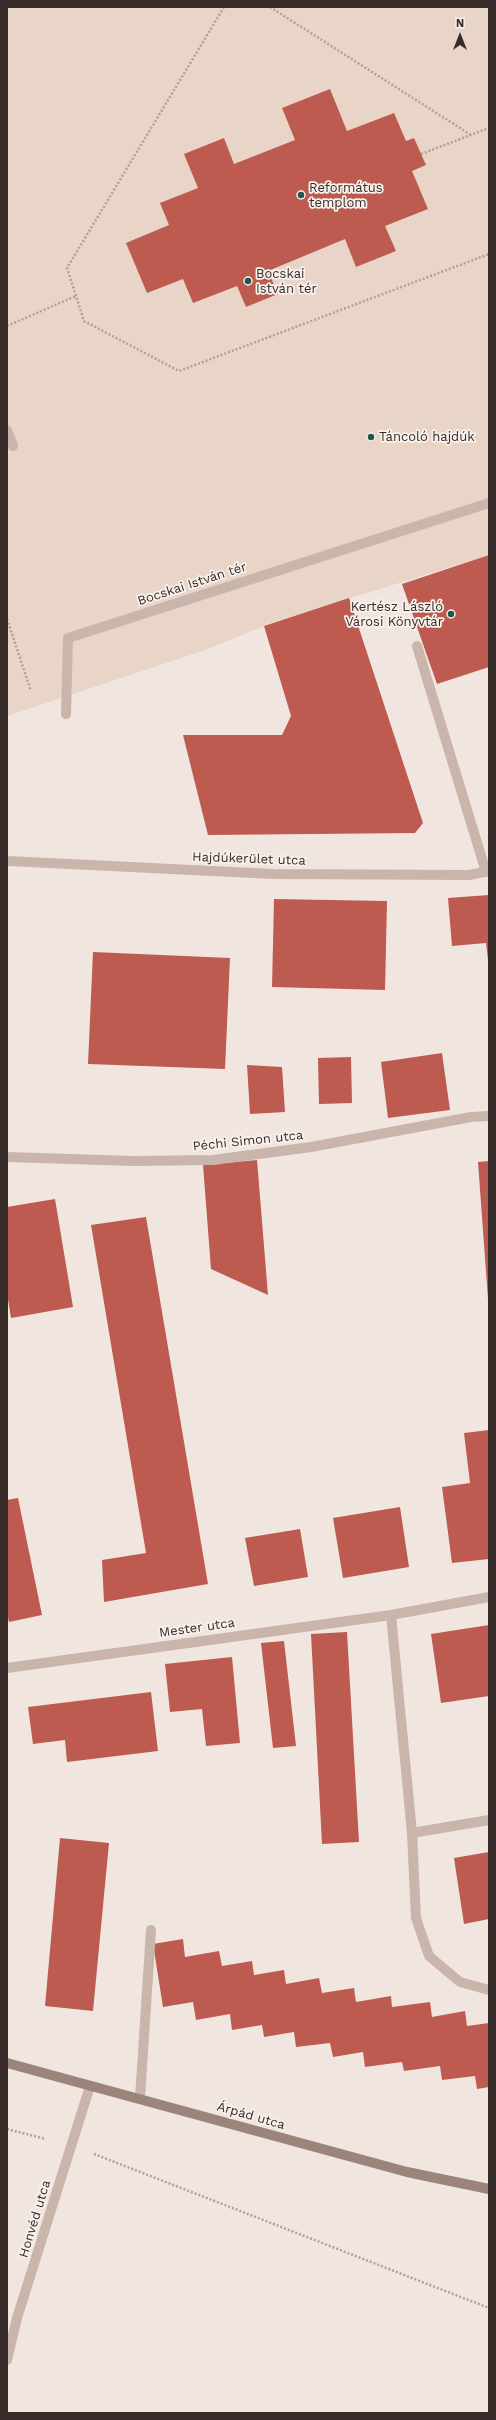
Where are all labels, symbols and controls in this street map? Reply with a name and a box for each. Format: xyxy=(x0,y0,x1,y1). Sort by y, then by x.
north arrow xyxy=(440,16,480,56)
text: N xyxy=(456,17,464,30)
place label: Református templom xyxy=(309,180,383,211)
marker: Református templom xyxy=(296,190,306,200)
place label: Bocskai István tér xyxy=(256,266,317,297)
marker: Bocskai István tér xyxy=(243,276,253,286)
place label: Táncoló hajdúk xyxy=(379,429,475,445)
marker: Táncoló hajdúk xyxy=(366,432,376,442)
street label: Bocskai István tér xyxy=(136,559,248,609)
place label: Kertész László Városi Könyvtár xyxy=(345,599,443,630)
marker: Kertész László Városi Könyvtár xyxy=(446,609,456,619)
street label: Hajdúkerület utca xyxy=(192,849,306,869)
street label: Péchi Simon utca xyxy=(192,1127,304,1155)
street label: Mester utca xyxy=(158,1615,236,1641)
street label: Árpád utca xyxy=(215,2099,287,2133)
street label: Honvéd utca xyxy=(16,2178,54,2260)

